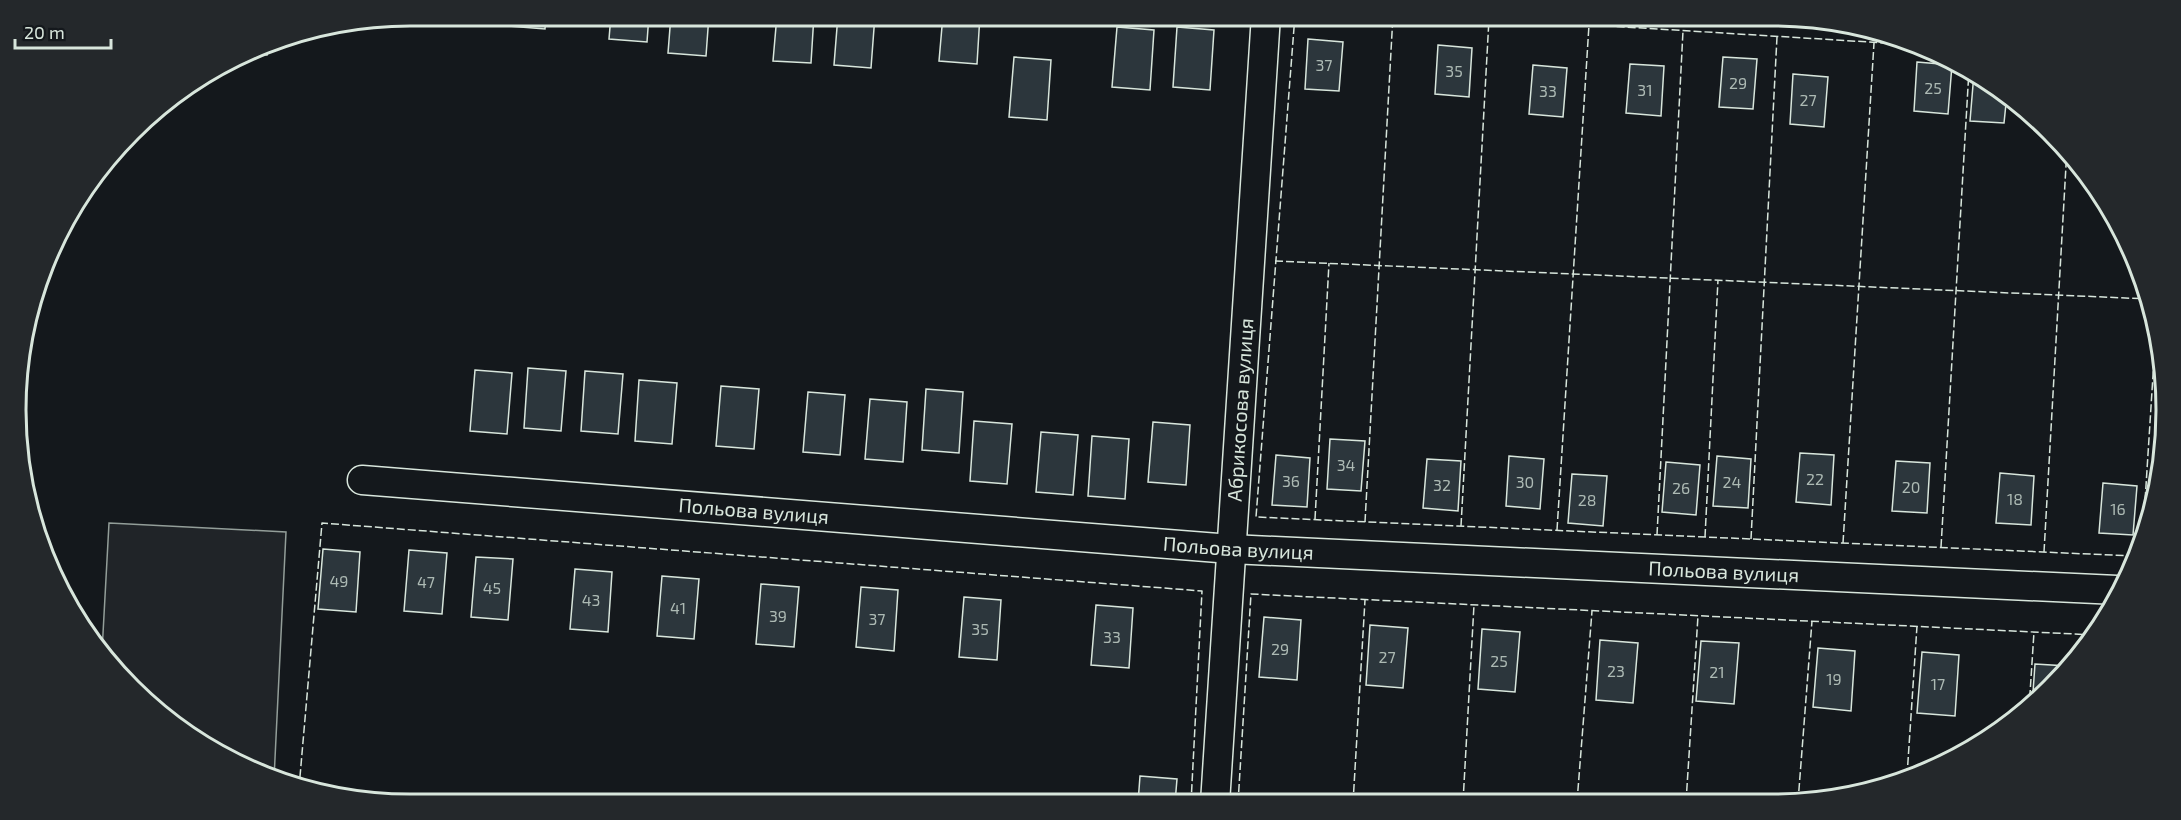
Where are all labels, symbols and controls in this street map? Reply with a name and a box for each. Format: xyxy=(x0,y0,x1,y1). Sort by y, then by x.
scale bar xyxy=(15,12,111,50)
text: 20 m xyxy=(24,21,65,43)
house number: 37 xyxy=(1315,55,1333,74)
house number: 35 xyxy=(1445,61,1463,80)
house number: 29 xyxy=(1729,73,1747,92)
house number: 25 xyxy=(1924,78,1942,97)
house number: 31 xyxy=(1637,80,1653,99)
house number: 33 xyxy=(1539,81,1557,100)
house number: 27 xyxy=(1799,90,1817,109)
street label: Абрикосова вулиця xyxy=(1222,317,1257,502)
house number: 34 xyxy=(1337,455,1356,474)
house number: 22 xyxy=(1806,469,1824,488)
house number: 36 xyxy=(1282,471,1300,490)
house number: 30 xyxy=(1516,472,1534,491)
house number: 24 xyxy=(1723,472,1742,491)
house number: 32 xyxy=(1433,475,1451,494)
house number: 20 xyxy=(1902,477,1920,496)
house number: 26 xyxy=(1672,478,1690,497)
house number: 18 xyxy=(2007,489,2023,508)
house number: 28 xyxy=(1578,490,1596,509)
street label: Польова вулиця xyxy=(678,492,830,528)
house number: 16 xyxy=(2110,499,2126,518)
street label: Польова вулиця xyxy=(1162,531,1314,564)
street label: Польова вулиця xyxy=(1648,555,1800,586)
house number: 49 xyxy=(330,571,349,590)
house number: 47 xyxy=(417,572,435,591)
house number: 45 xyxy=(483,578,501,597)
house number: 43 xyxy=(582,590,600,609)
house number: 41 xyxy=(670,598,686,617)
house number: 39 xyxy=(769,606,787,625)
house number: 37 xyxy=(868,609,886,628)
house number: 35 xyxy=(971,619,989,638)
house number: 33 xyxy=(1103,627,1121,646)
house number: 29 xyxy=(1271,639,1289,658)
house number: 27 xyxy=(1378,647,1396,666)
house number: 25 xyxy=(1490,651,1508,670)
house number: 23 xyxy=(1607,661,1625,680)
house number: 21 xyxy=(1709,662,1725,681)
house number: 19 xyxy=(1826,669,1842,688)
house number: 17 xyxy=(1931,674,1945,693)

